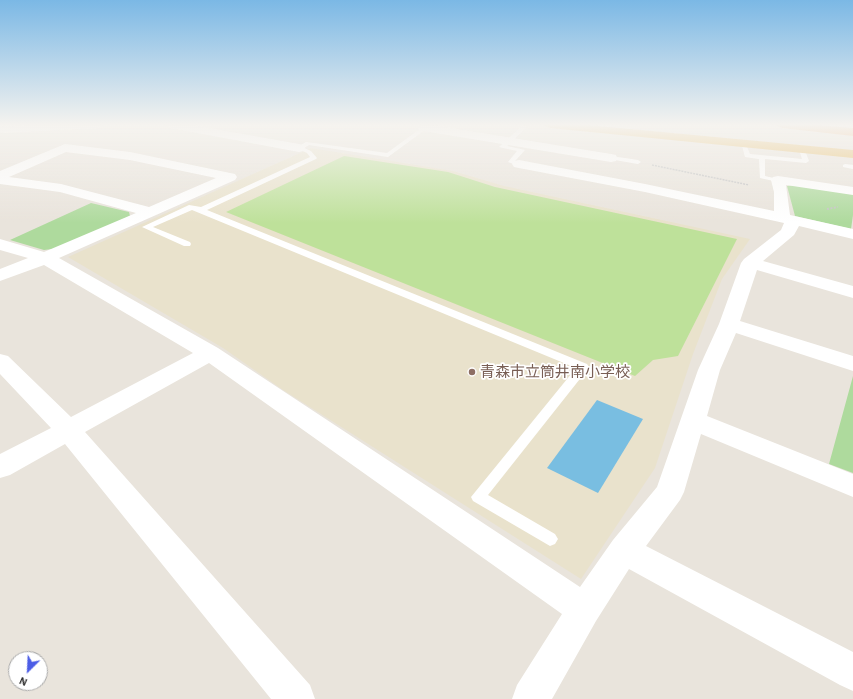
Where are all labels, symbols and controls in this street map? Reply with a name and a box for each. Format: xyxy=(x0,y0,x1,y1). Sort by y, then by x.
place label: 青森市立筒井南小学校 xyxy=(480,363,630,381)
marker: 青森市立筒井南小学校 xyxy=(467,367,477,377)
north arrow xyxy=(8,651,48,691)
text: N xyxy=(18,675,29,688)

